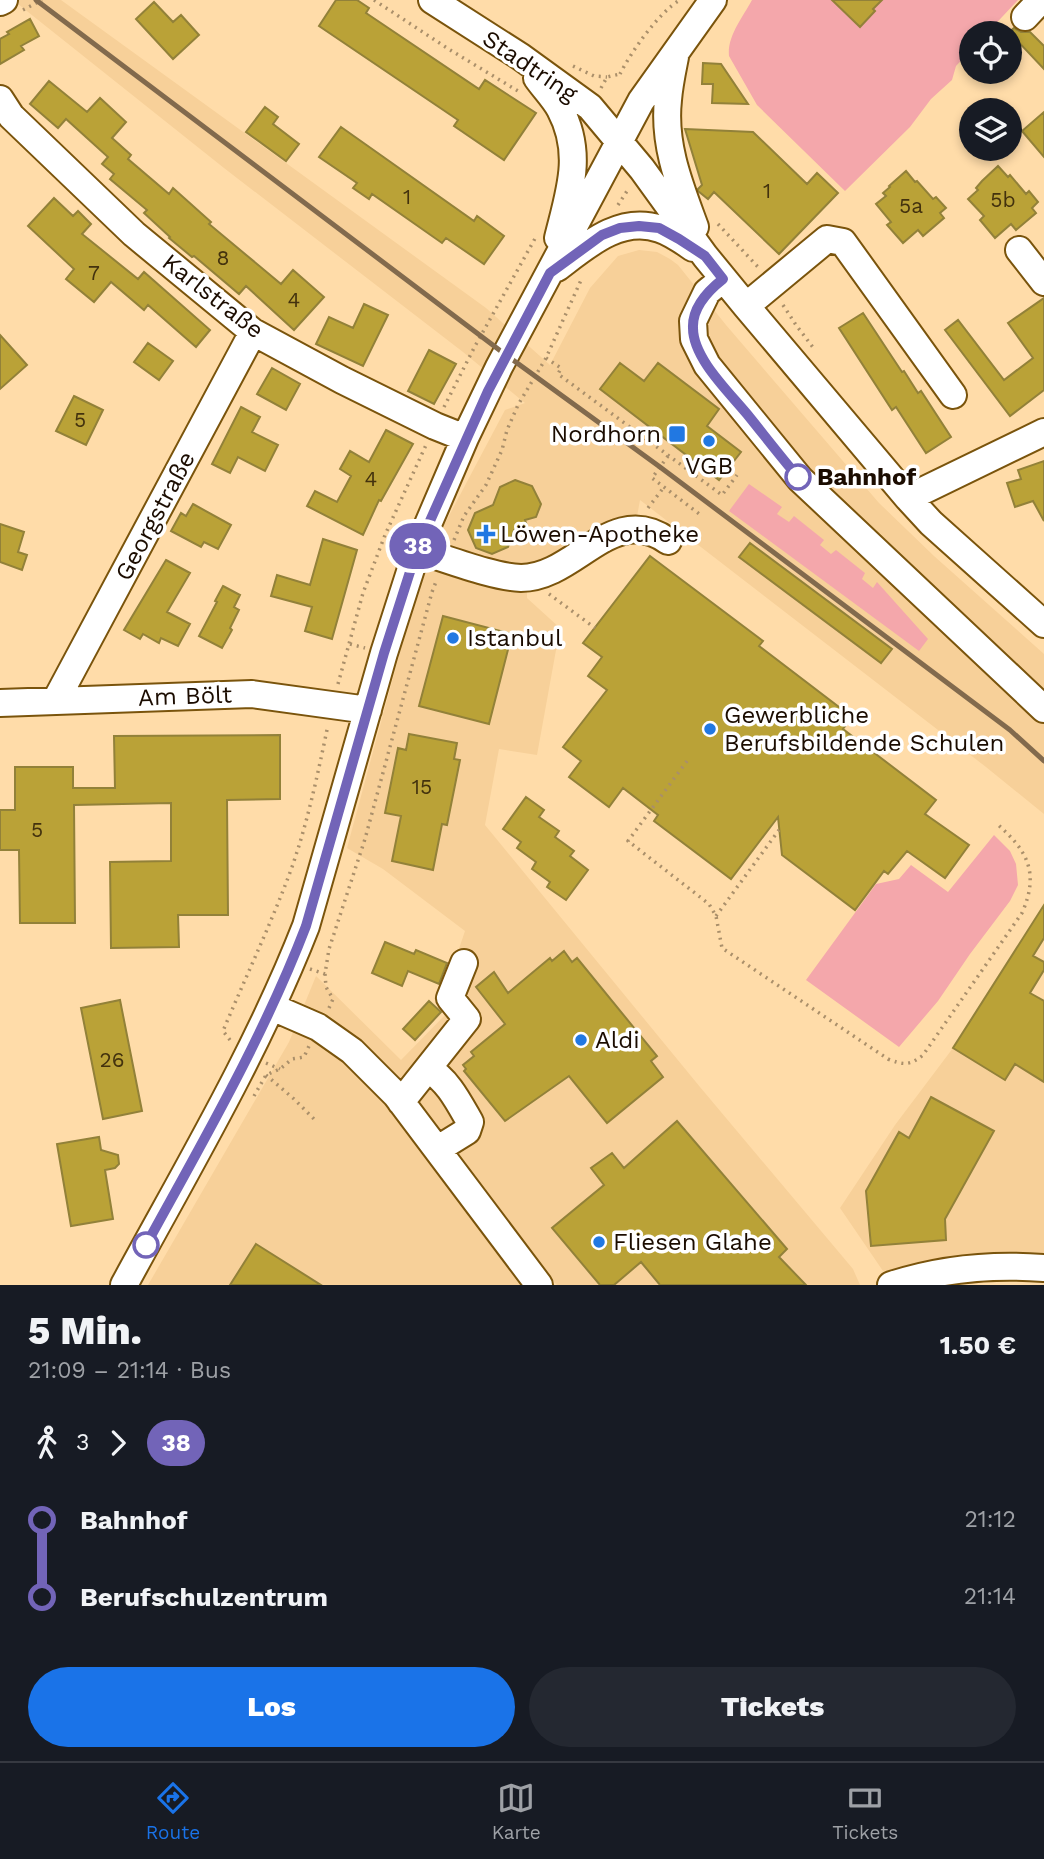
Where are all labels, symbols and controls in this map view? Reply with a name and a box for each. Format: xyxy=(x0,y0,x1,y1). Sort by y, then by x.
map controls xyxy=(959,21,1022,161)
button: locate xyxy=(959,21,1022,84)
street label: Stadtring xyxy=(477,24,583,108)
button: layers xyxy=(959,98,1022,161)
house number: 1 xyxy=(763,178,771,203)
house number: 1 xyxy=(403,184,411,209)
house number: 5b xyxy=(990,187,1016,212)
house number: 5a xyxy=(899,193,923,218)
house number: 8 xyxy=(217,245,229,270)
street label: Karlstraße xyxy=(157,248,269,344)
house number: 7 xyxy=(88,260,100,285)
house number: 4 xyxy=(288,287,300,312)
house number: 5 xyxy=(74,407,86,432)
place label: Nordhorn xyxy=(551,420,661,448)
marker: Nordhorn xyxy=(667,424,687,444)
marker: VGB xyxy=(701,433,717,449)
street label: Georgstraße xyxy=(109,447,201,585)
place label: VGB xyxy=(685,452,733,480)
place label: Bahnhof xyxy=(817,463,916,491)
marker: Bahnhof xyxy=(785,464,811,490)
house number: 4 xyxy=(365,466,377,491)
place label: Löwen-Apotheke xyxy=(500,520,699,548)
line badge: 38 xyxy=(386,523,450,569)
marker: Löwen-Apotheke xyxy=(478,526,494,542)
text: 38 xyxy=(403,532,433,560)
place label: Istanbul xyxy=(467,624,563,652)
marker: Istanbul xyxy=(445,630,461,646)
street label: Am Bölt xyxy=(138,680,232,712)
place label: Gewerbliche Berufsbildende Schulen xyxy=(724,701,1004,757)
marker: Gewerbliche Berufsbildende Schulen xyxy=(702,721,718,737)
house number: 15 xyxy=(412,774,432,799)
house number: 5 xyxy=(31,817,43,842)
place label: Aldi xyxy=(595,1026,640,1054)
marker: Aldi xyxy=(573,1032,589,1048)
house number: 26 xyxy=(99,1047,125,1072)
place label: Fliesen Glahe xyxy=(613,1228,772,1256)
unlabelled marker xyxy=(133,1232,159,1258)
marker: Fliesen Glahe xyxy=(591,1234,607,1250)
text: 5 Min. xyxy=(28,1309,142,1353)
text: 1.50 € xyxy=(940,1330,1016,1360)
text: 21:09 – 21:14 · Bus xyxy=(28,1357,231,1384)
icon: walk xyxy=(28,1424,66,1462)
icon: forward xyxy=(99,1424,137,1462)
text: 3 xyxy=(76,1429,89,1456)
text: 38 xyxy=(161,1429,191,1457)
text: Bahnhof xyxy=(80,1505,187,1535)
text: 21:12 xyxy=(964,1506,1016,1533)
text: Berufschulzentrum xyxy=(80,1582,328,1612)
text: 21:14 xyxy=(964,1583,1016,1610)
button: Los xyxy=(28,1667,515,1747)
button: Tickets xyxy=(529,1667,1016,1747)
tab: Route xyxy=(146,1779,200,1844)
tab: Karte xyxy=(492,1779,541,1844)
tab: Tickets xyxy=(832,1779,898,1844)

